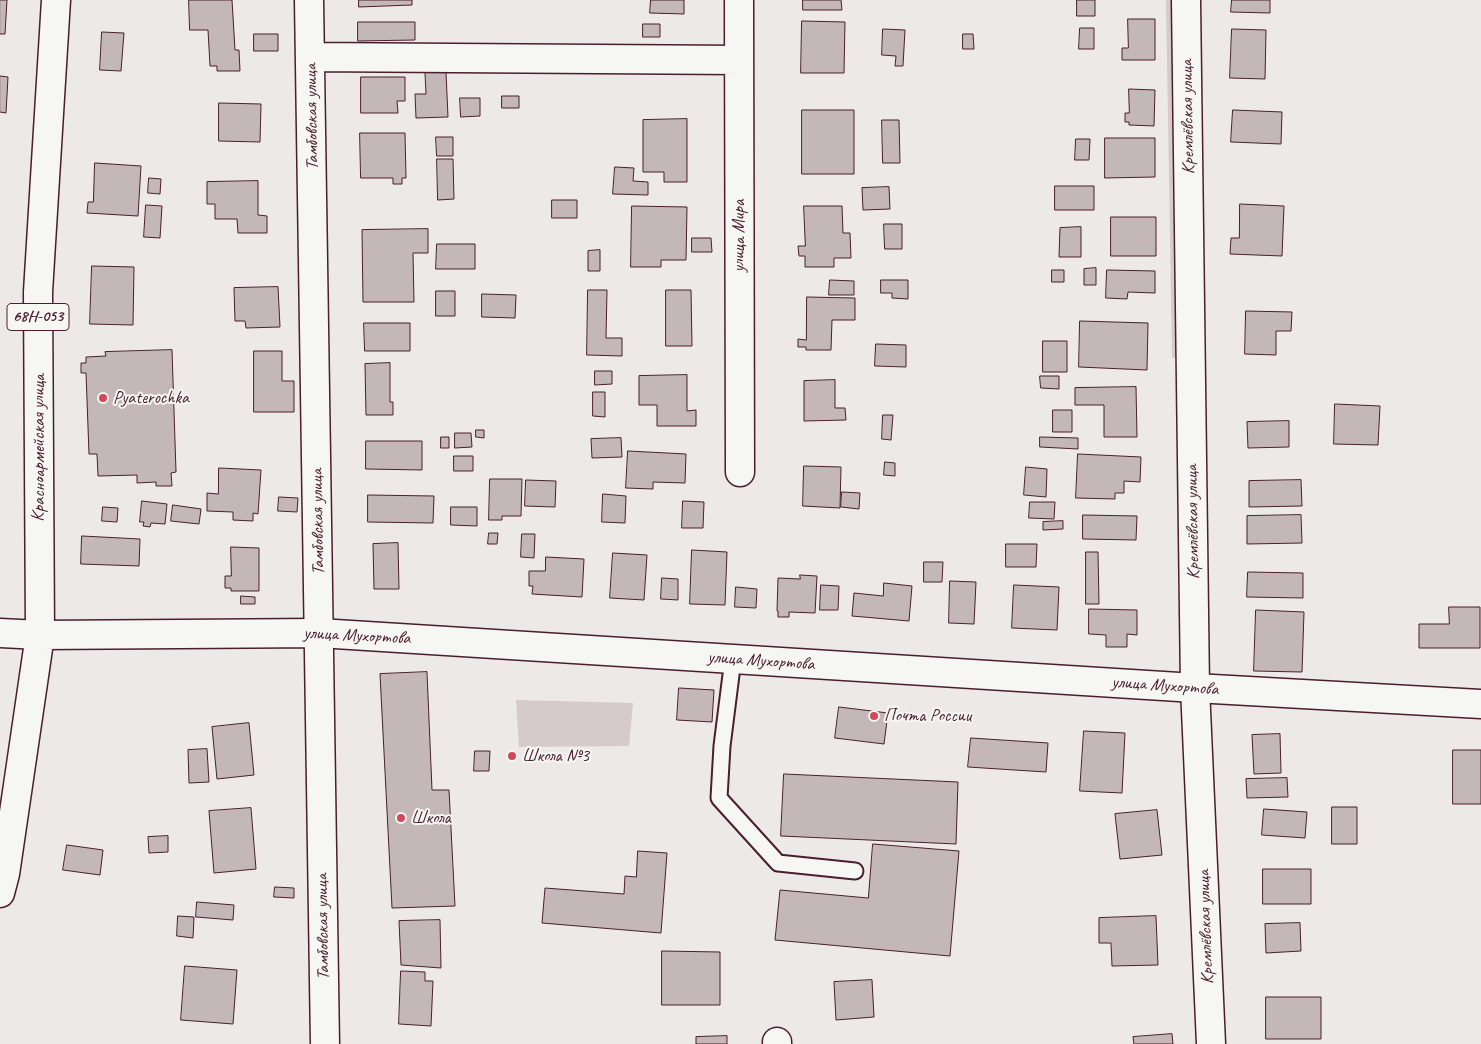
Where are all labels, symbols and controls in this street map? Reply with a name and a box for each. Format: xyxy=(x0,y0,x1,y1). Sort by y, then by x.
street label: Кремлёвская улица xyxy=(1176,59,1200,175)
street label: Тамбовская улица xyxy=(300,64,324,170)
street label: улица Мира xyxy=(728,200,750,272)
road number: 68Н-053 xyxy=(7,304,69,330)
street label: Красноармейская улица xyxy=(28,374,50,522)
place label: Pyaterochka xyxy=(113,387,189,409)
marker: Pyaterochka xyxy=(97,392,109,404)
street label: Кремлёвская улица xyxy=(1181,464,1205,580)
street label: Тамбовская улица xyxy=(306,469,330,575)
street label: улица Мухортова xyxy=(303,622,411,650)
street label: улица Мухортова xyxy=(707,646,815,676)
street label: улица Мухортова xyxy=(1111,671,1219,701)
place label: Почта России xyxy=(884,705,971,727)
marker: Почта России xyxy=(868,710,880,722)
place label: Школа №3 xyxy=(522,745,589,767)
marker: Школа №3 xyxy=(506,750,518,762)
place label: Школа xyxy=(411,807,451,829)
marker: Школа xyxy=(395,812,407,824)
street label: Кремлёвская улица xyxy=(1193,869,1219,985)
street label: Тамбовская улица xyxy=(311,874,335,980)

